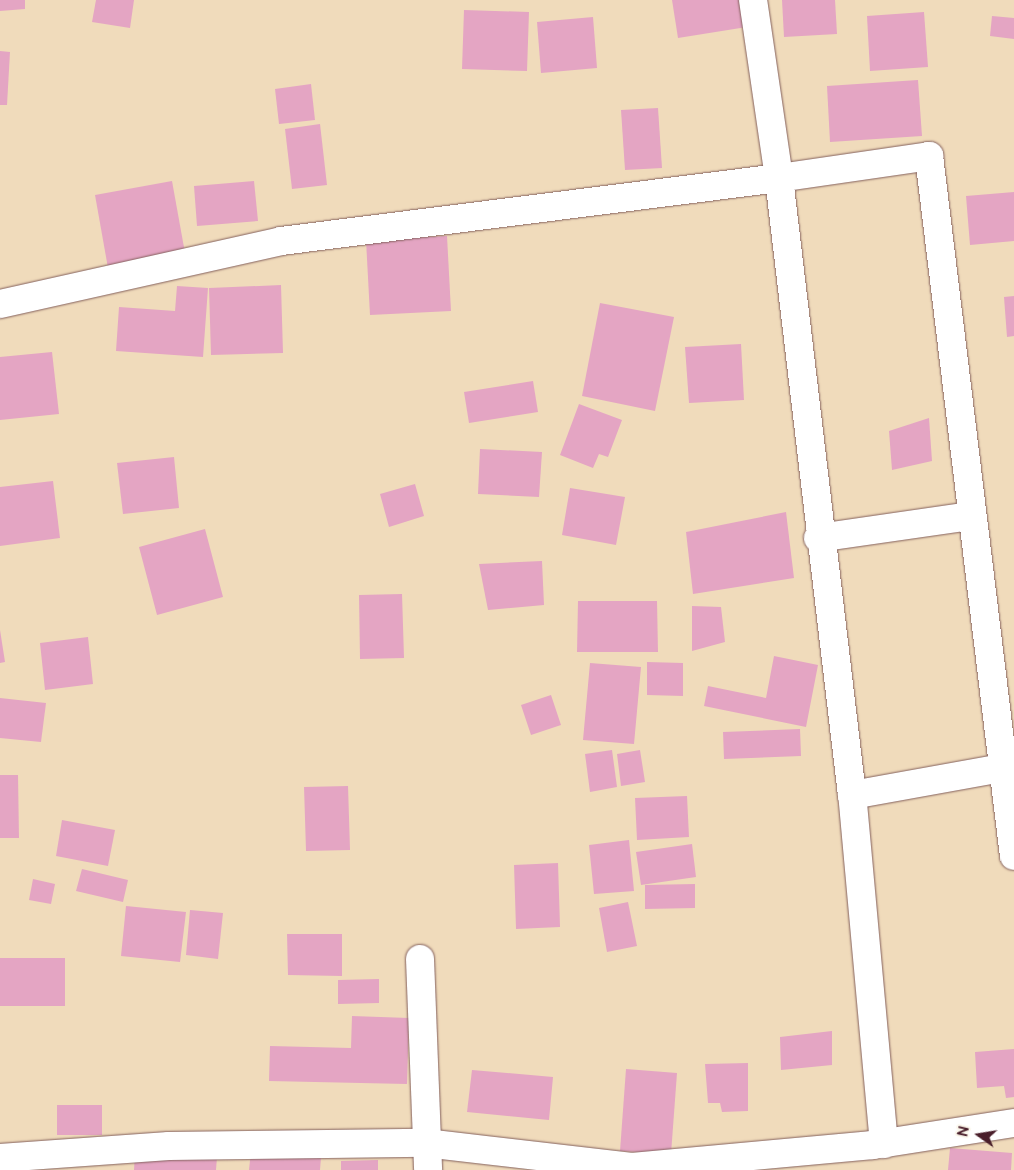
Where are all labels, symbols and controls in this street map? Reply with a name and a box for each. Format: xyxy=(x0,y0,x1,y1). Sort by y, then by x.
north arrow xyxy=(954,1110,1004,1160)
text: N xyxy=(954,1124,973,1139)

